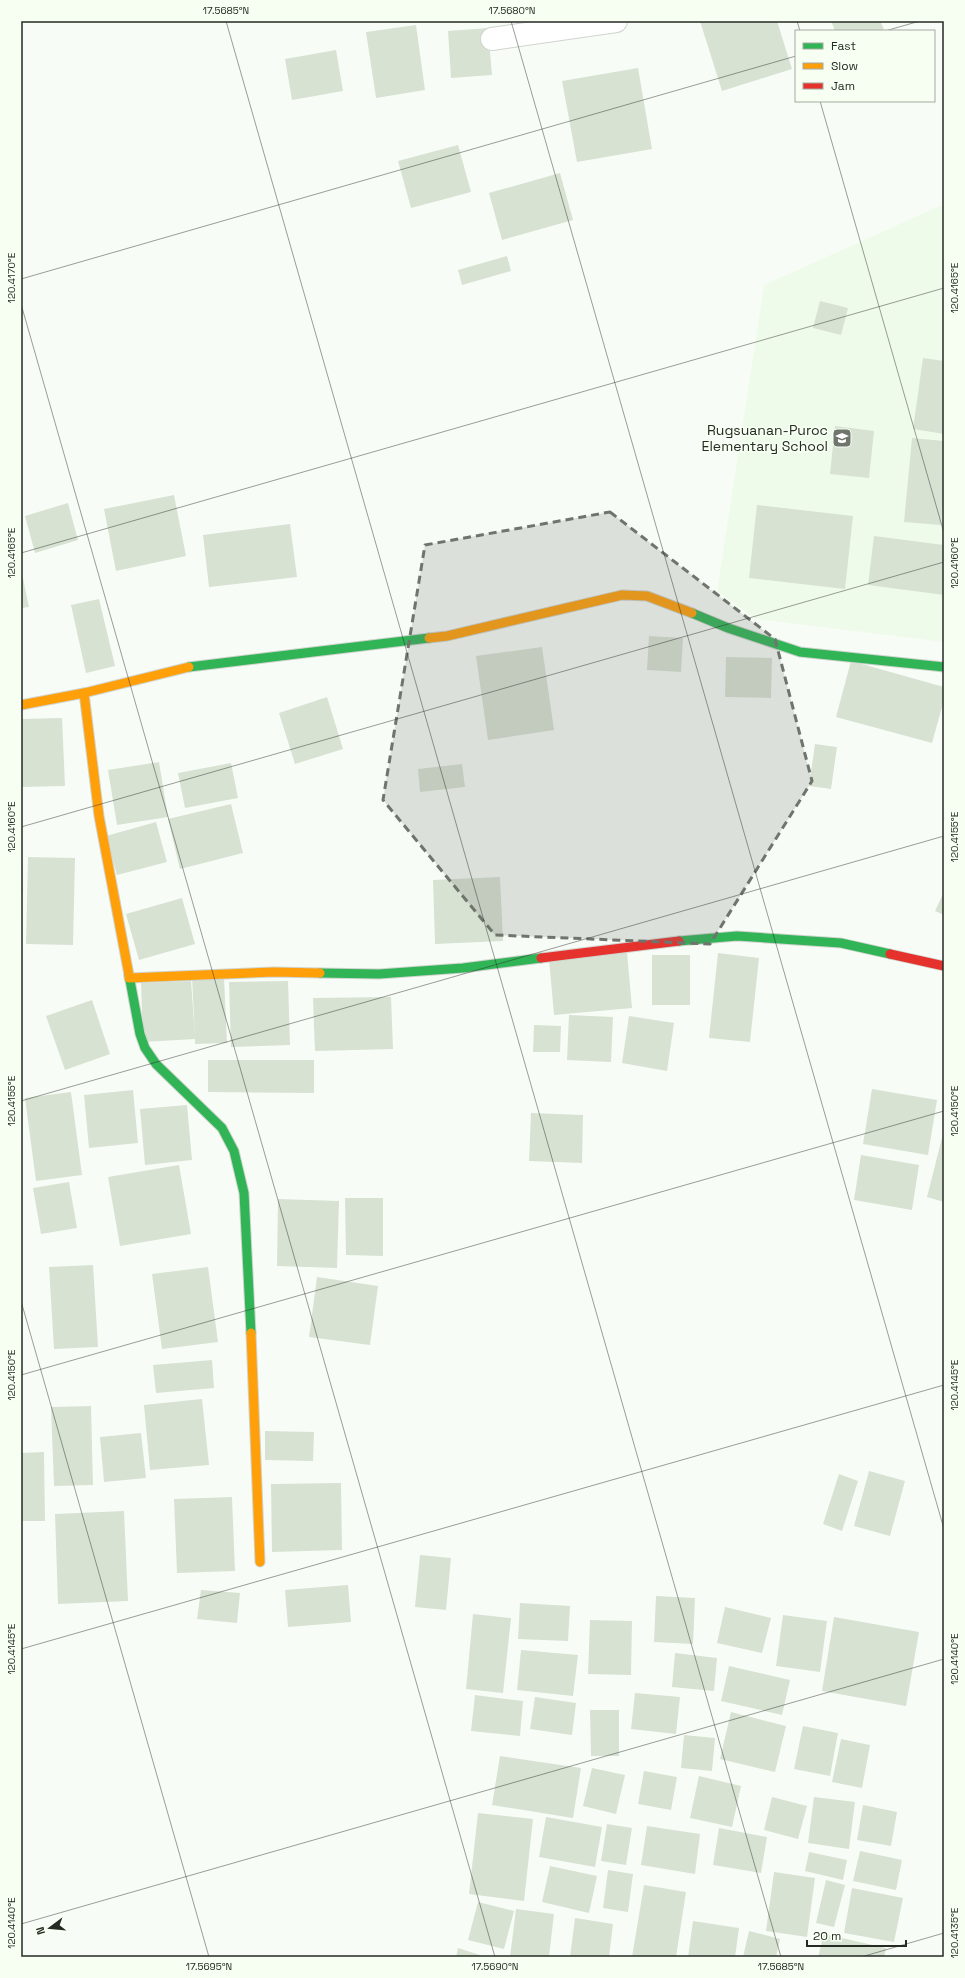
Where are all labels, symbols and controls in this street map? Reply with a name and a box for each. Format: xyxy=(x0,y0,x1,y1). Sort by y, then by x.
text: 17.5685°N xyxy=(203,4,249,17)
text: 17.5680°N xyxy=(489,4,535,17)
legend xyxy=(795,30,935,102)
text: Fast xyxy=(831,38,856,54)
text: Slow xyxy=(831,58,858,74)
text: Jam xyxy=(831,78,855,94)
text: 120.4170°E xyxy=(5,252,18,303)
text: 120.4165°E xyxy=(948,262,961,313)
place label: Rugsuanan-Puroc Elementary School xyxy=(702,421,828,455)
school or university icon: Rugsuanan-Puroc Elementary School xyxy=(831,427,853,449)
text: 120.4165°E xyxy=(5,527,18,578)
text: 120.4160°E xyxy=(948,537,961,589)
text: 120.4160°E xyxy=(5,801,18,853)
text: 120.4155°E xyxy=(948,811,961,862)
text: 120.4155°E xyxy=(5,1075,18,1126)
text: 120.4150°E xyxy=(948,1085,961,1137)
text: 120.4150°E xyxy=(5,1349,18,1401)
text: 120.4145°E xyxy=(948,1359,961,1410)
text: 120.4145°E xyxy=(5,1623,18,1674)
text: 120.4140°E xyxy=(948,1633,961,1685)
text: 120.4140°E xyxy=(5,1897,18,1949)
text: 120.4135°E xyxy=(948,1907,961,1958)
north arrow xyxy=(30,1908,70,1948)
scale bar xyxy=(807,1922,906,1948)
text: N xyxy=(33,1925,48,1936)
text: 20 m xyxy=(813,1928,841,1944)
text: 17.5695°N xyxy=(186,1960,232,1973)
text: 17.5690°N xyxy=(472,1960,518,1973)
text: 17.5685°N xyxy=(758,1960,804,1973)

